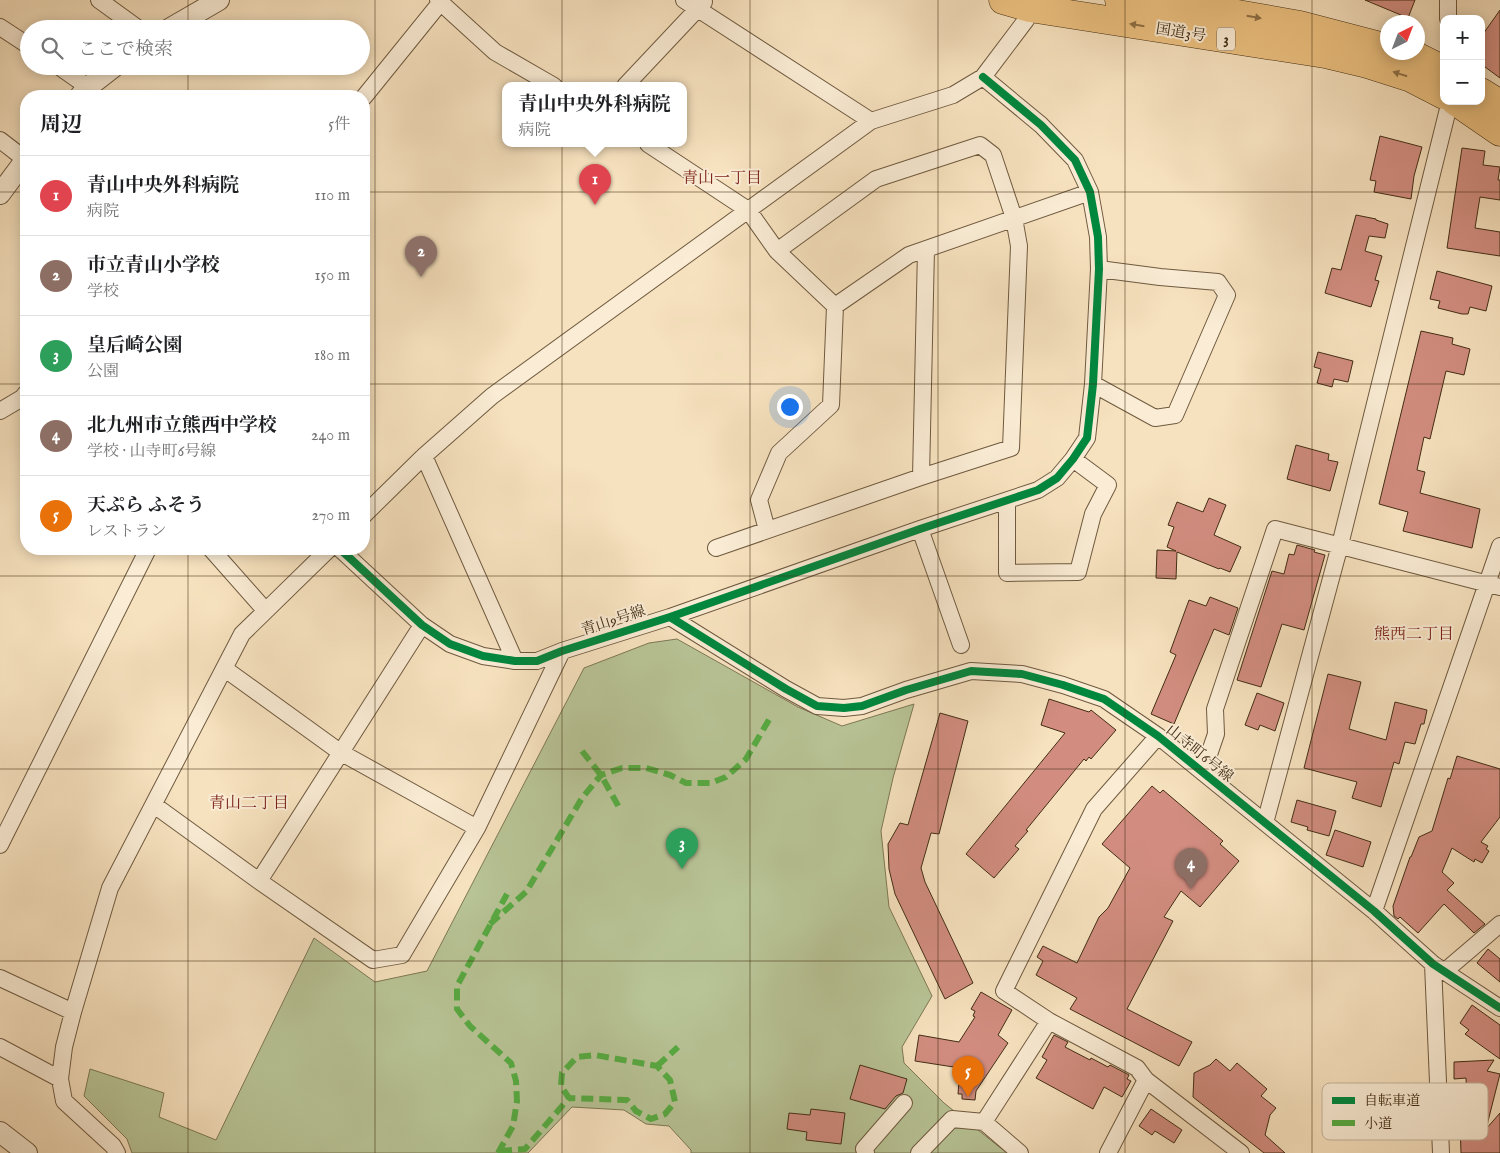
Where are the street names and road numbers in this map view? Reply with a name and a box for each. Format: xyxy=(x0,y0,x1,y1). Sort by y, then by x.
street label: 国道3号 xyxy=(1154,19,1207,46)
road number: 3 xyxy=(1217,28,1235,50)
street label: 青山9号線 xyxy=(579,601,648,640)
street label: 山寺町6号線 xyxy=(1162,720,1237,786)

